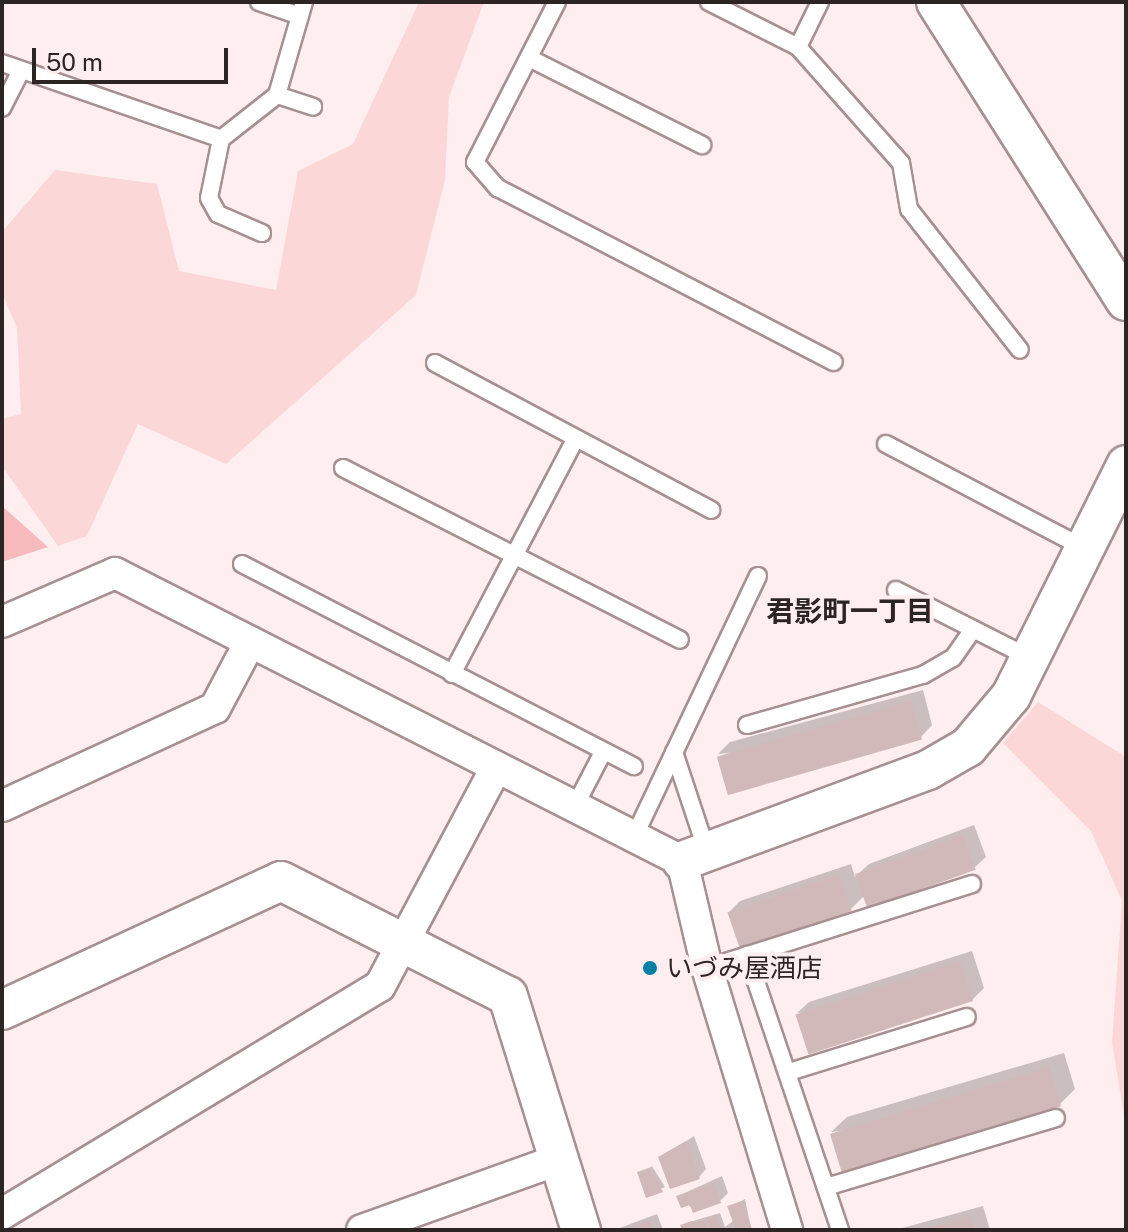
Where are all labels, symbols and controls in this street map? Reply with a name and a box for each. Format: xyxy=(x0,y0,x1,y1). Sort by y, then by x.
scale bar xyxy=(36,32,232,82)
text: 50 m xyxy=(46,48,103,76)
district label: 君影町一丁目 xyxy=(766,594,934,628)
place label: いづみ屋酒店 xyxy=(666,952,822,984)
marker: いづみ屋酒店 xyxy=(641,959,659,977)

